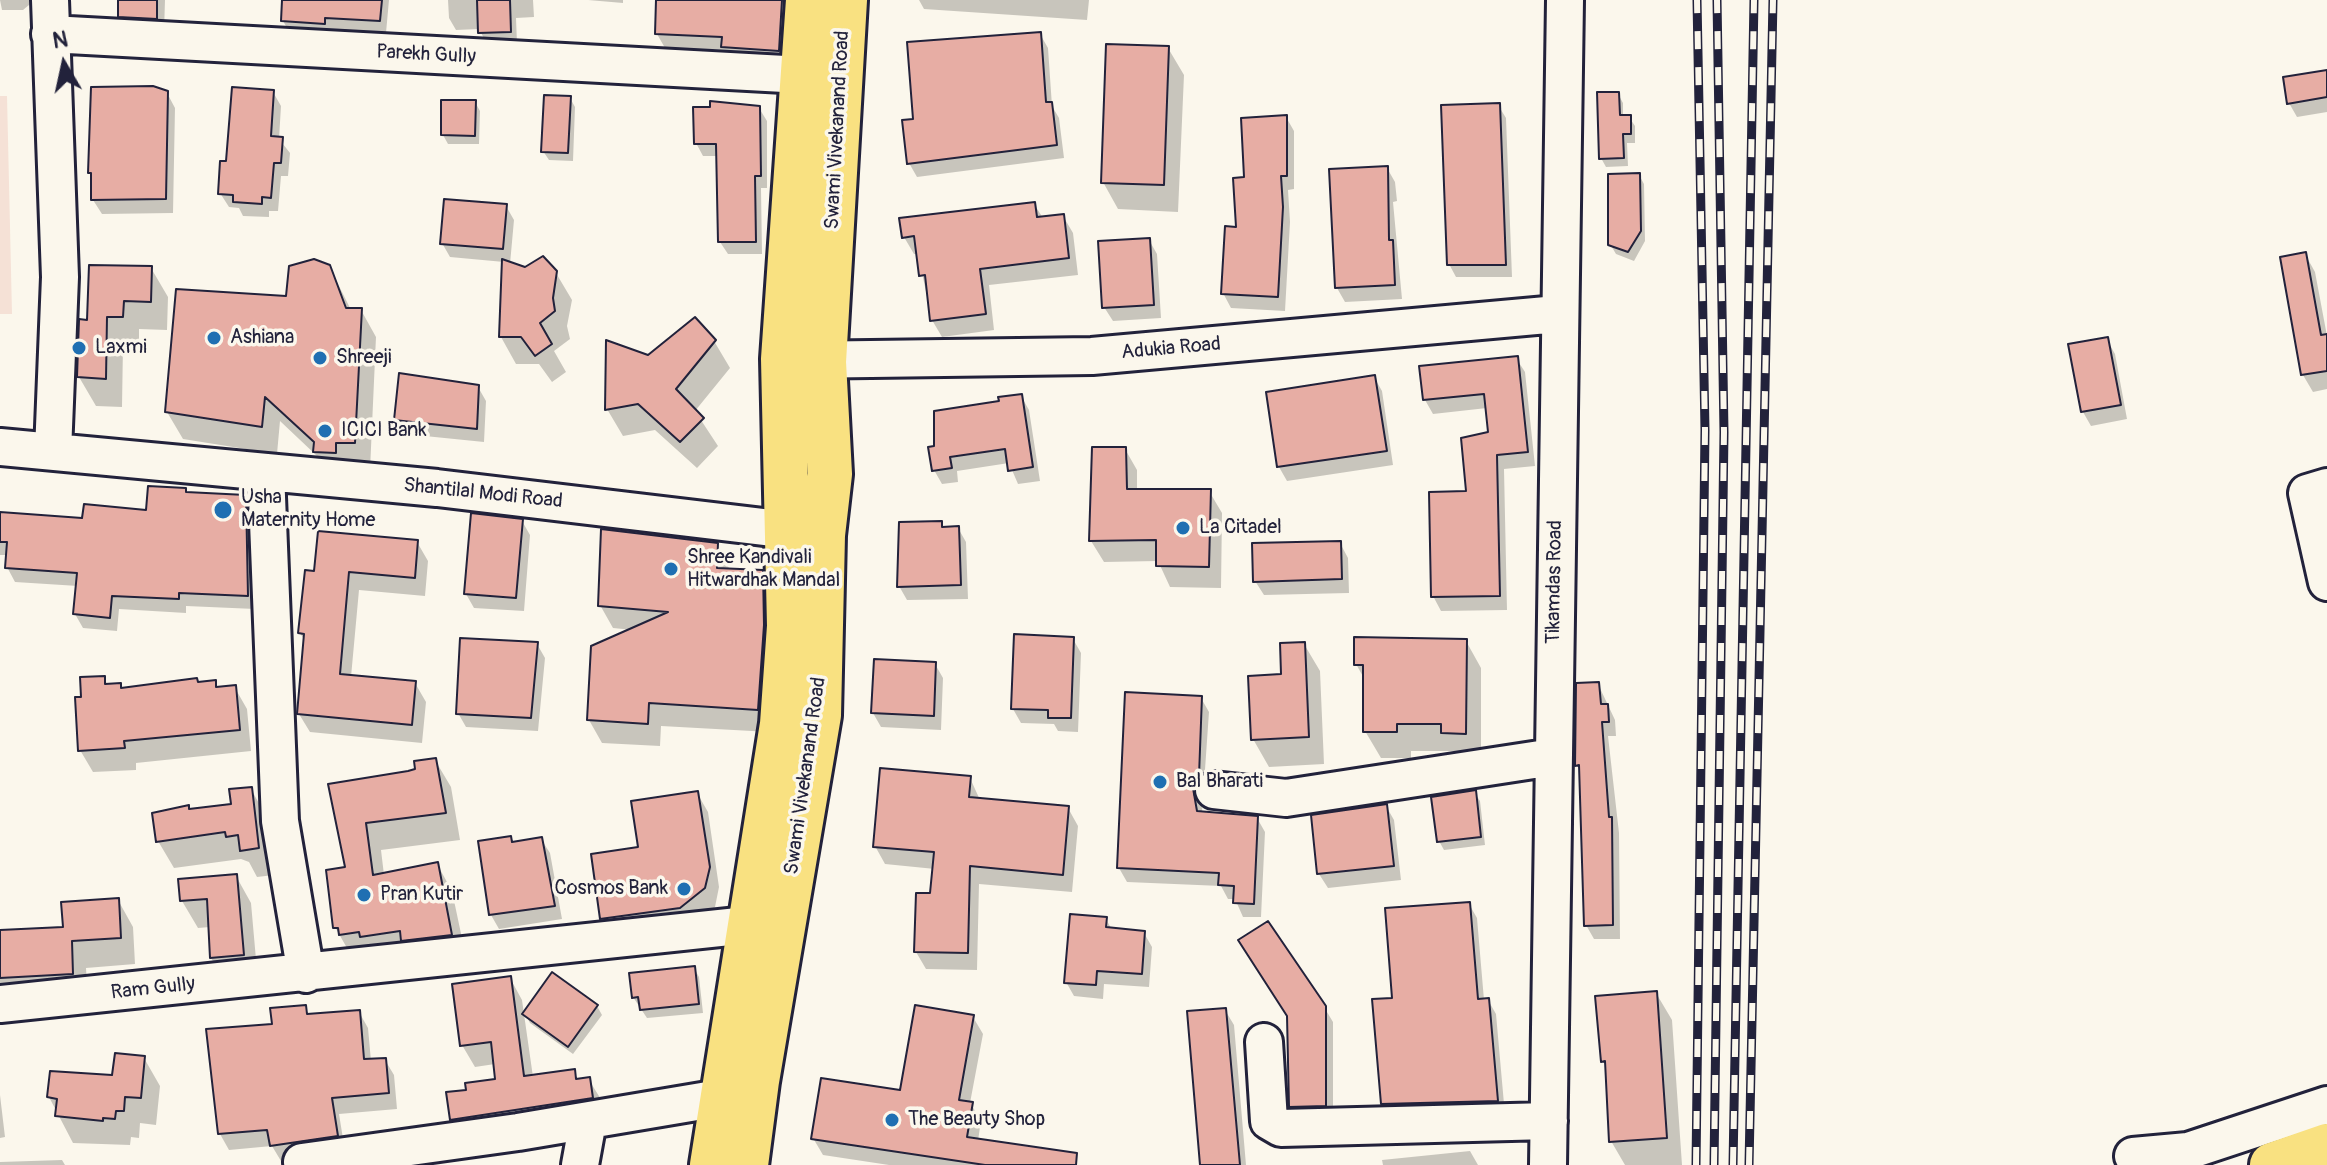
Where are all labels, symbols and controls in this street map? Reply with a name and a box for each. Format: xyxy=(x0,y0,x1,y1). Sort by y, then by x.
north arrow xyxy=(24,24,104,104)
text: N xyxy=(51,25,70,55)
street label: Swami Vivekanand Road xyxy=(821,30,855,230)
street label: Parekh Gully xyxy=(376,40,476,70)
place label: Ashiana xyxy=(230,326,294,350)
marker: Ashiana xyxy=(205,329,223,347)
street label: Adukia Road xyxy=(1120,333,1222,365)
place label: Laxmi xyxy=(95,336,147,360)
marker: Laxmi xyxy=(70,339,88,357)
place label: Shreeji xyxy=(336,346,392,370)
marker: Shreeji xyxy=(311,349,329,367)
place label: ICICI Bank xyxy=(341,419,427,443)
marker: ICICI Bank xyxy=(316,422,334,440)
street label: Shantilal Modi Road xyxy=(402,474,564,514)
place label: Usha Maternity Home xyxy=(241,486,375,533)
marker: Usha Maternity Home xyxy=(212,499,234,521)
place label: La Citadel xyxy=(1199,516,1282,540)
marker: La Citadel xyxy=(1174,519,1192,537)
street label: Tikamdas Road xyxy=(1542,520,1568,644)
place label: Shree Kandivali Hitwardhak Mandal xyxy=(687,546,840,593)
marker: Shree Kandivali Hitwardhak Mandal xyxy=(662,560,680,578)
street label: Swami Vivekanand Road xyxy=(780,676,832,876)
place label: Bal Bharati xyxy=(1176,770,1263,794)
marker: Bal Bharati xyxy=(1151,773,1169,791)
place label: Cosmos Bank xyxy=(555,877,668,901)
marker: Cosmos Bank xyxy=(675,880,693,898)
place label: Pran Kutir xyxy=(380,883,463,907)
marker: Pran Kutir xyxy=(355,886,373,904)
street label: Ram Gully xyxy=(110,973,196,1005)
place label: The Beauty Shop xyxy=(908,1108,1045,1132)
marker: The Beauty Shop xyxy=(883,1111,901,1129)

